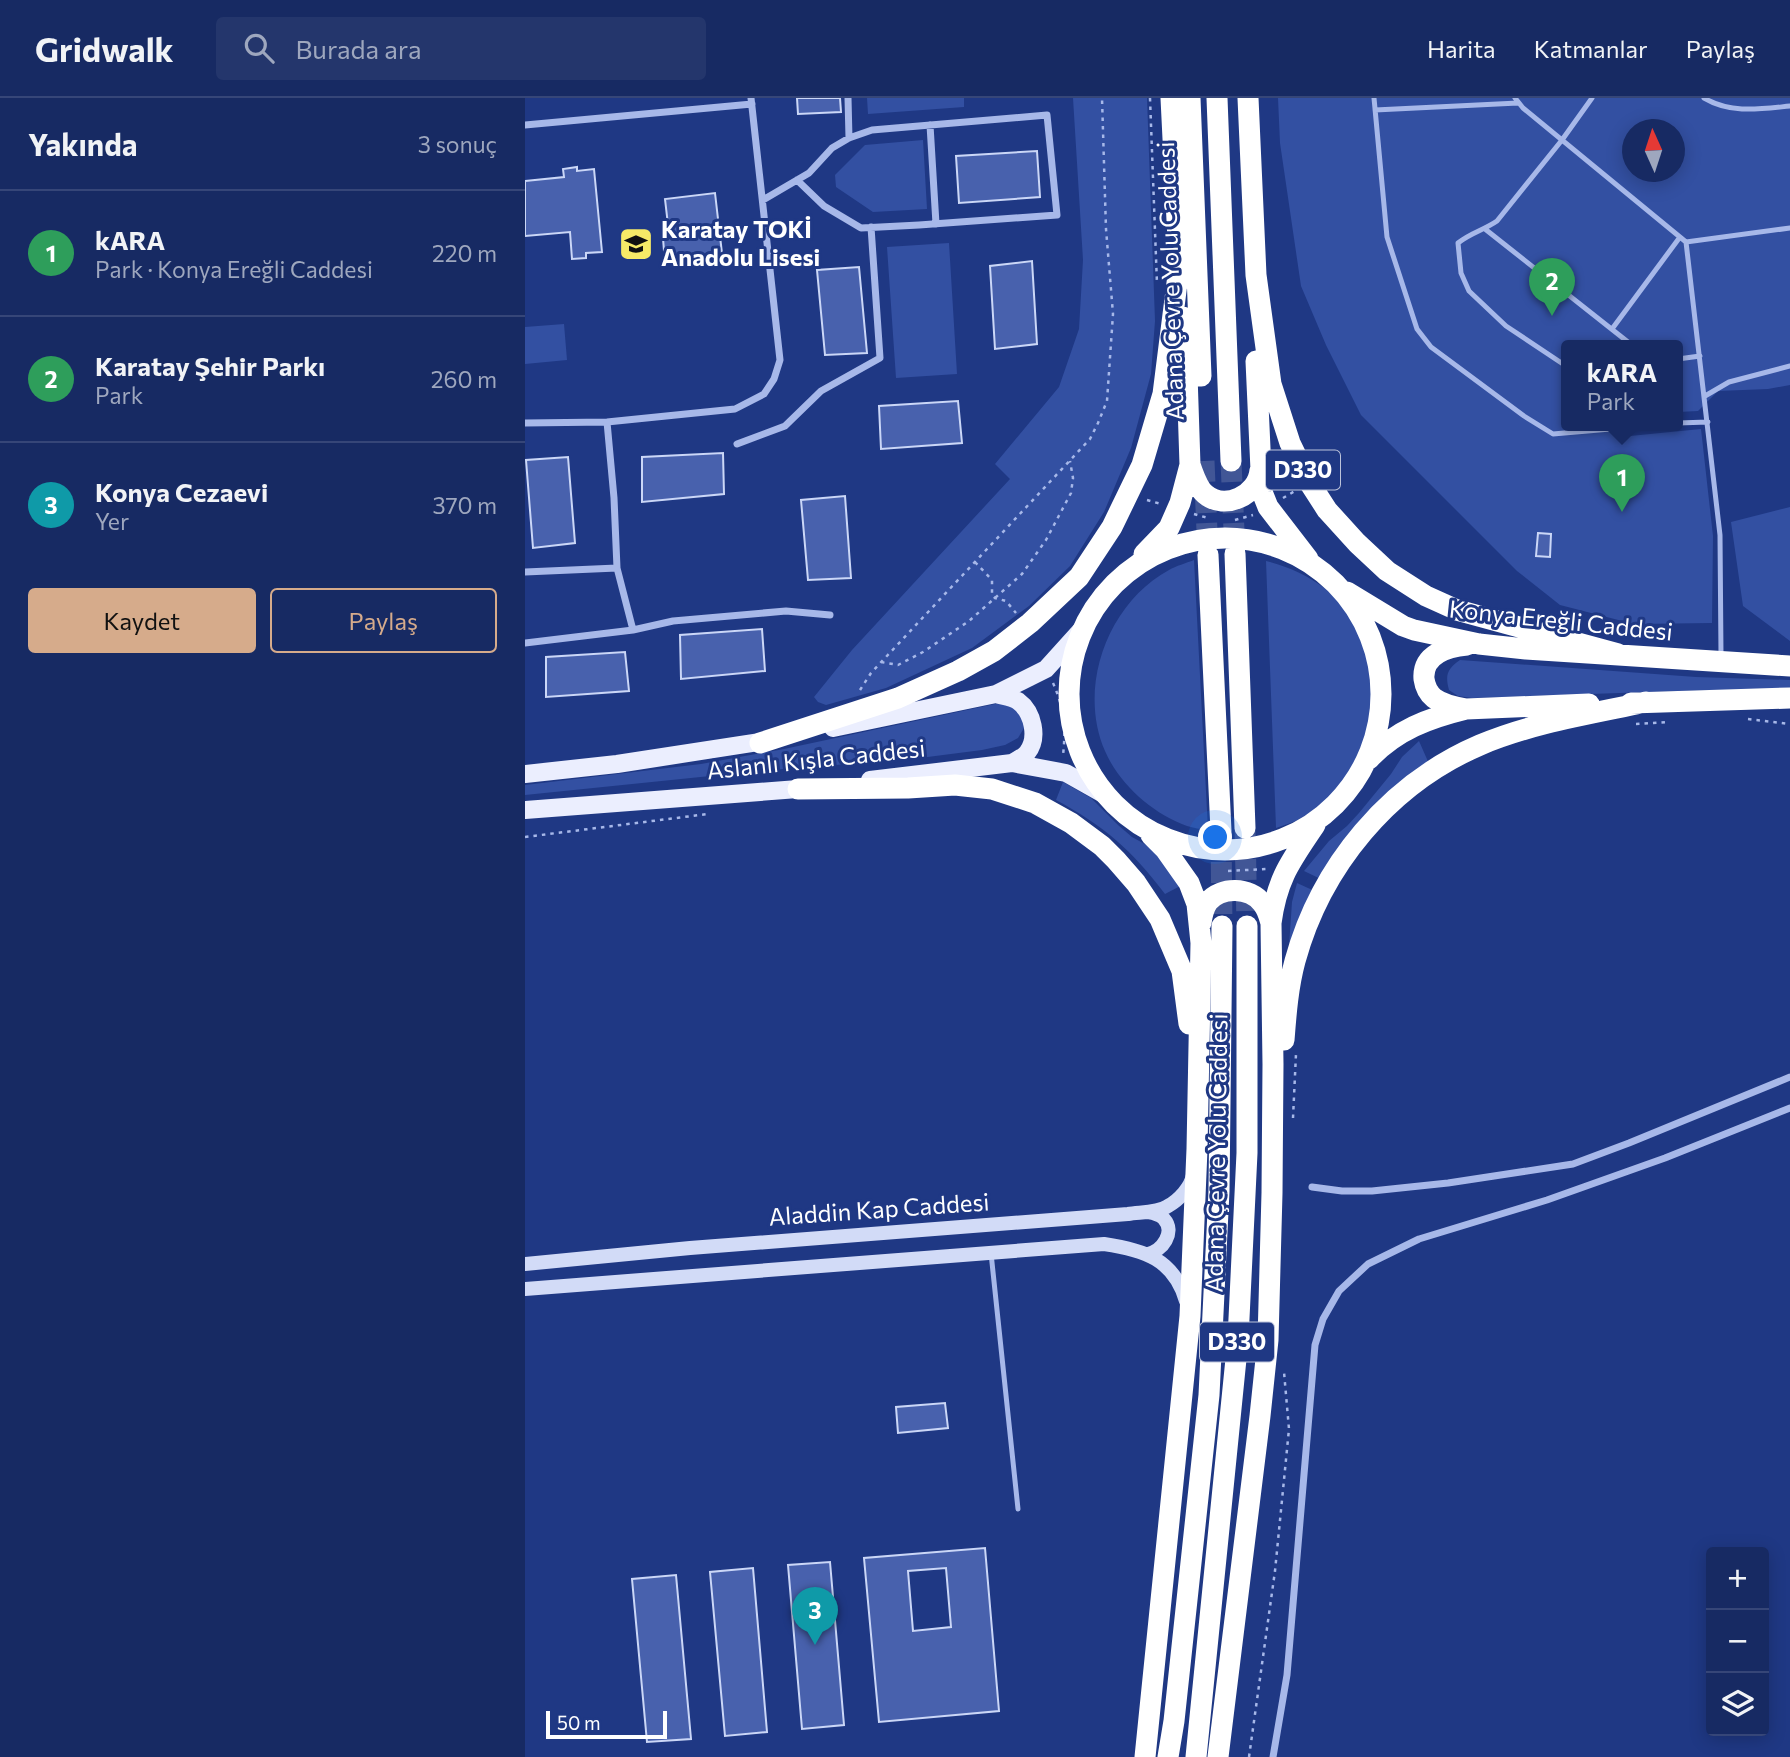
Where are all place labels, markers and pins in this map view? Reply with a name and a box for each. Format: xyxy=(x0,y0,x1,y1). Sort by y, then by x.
place label: Karatay TOKİ Anadolu Lisesi xyxy=(661,214,820,271)
school or university icon: Karatay TOKİ Anadolu Lisesi xyxy=(617,225,655,263)
pin: 2 xyxy=(1529,258,1575,316)
pin: 1 xyxy=(1599,454,1645,512)
pin: 3 xyxy=(792,1587,838,1645)

